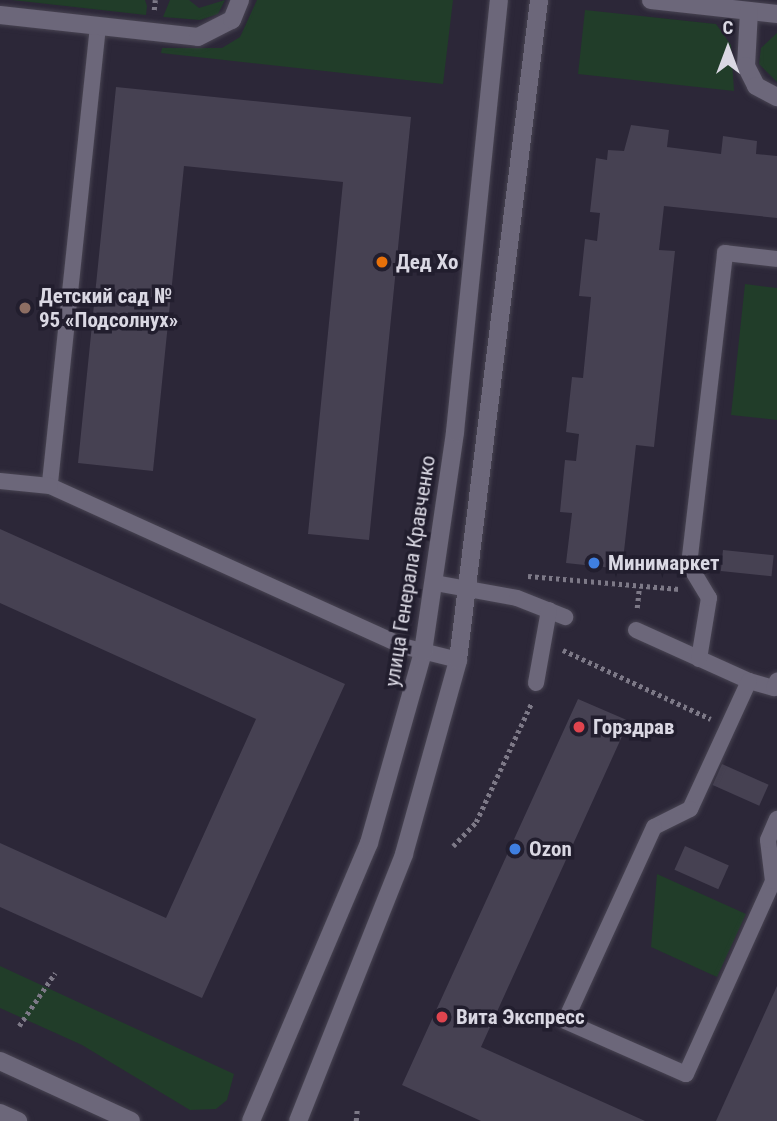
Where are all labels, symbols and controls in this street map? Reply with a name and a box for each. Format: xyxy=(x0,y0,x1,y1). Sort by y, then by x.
north arrow xyxy=(693,14,763,84)
text: С xyxy=(723,16,733,39)
place label: Дед Хо xyxy=(396,249,458,275)
marker: Дед Хо xyxy=(374,254,390,270)
place label: Детский сад № 95 «Подсолнух» xyxy=(39,283,178,333)
marker: Детский сад № 95 «Подсолнух» xyxy=(17,300,33,316)
street label: улица Генерала Кравченко xyxy=(379,454,441,688)
place label: Минимаркет xyxy=(608,550,720,576)
marker: Минимаркет xyxy=(586,555,602,571)
place label: Горздрав xyxy=(593,714,674,740)
marker: Горздрав xyxy=(571,719,587,735)
place label: Ozon xyxy=(529,836,572,862)
marker: Ozon xyxy=(507,841,523,857)
place label: Вита Экспресс xyxy=(456,1004,585,1030)
marker: Вита Экспресс xyxy=(434,1009,450,1025)

